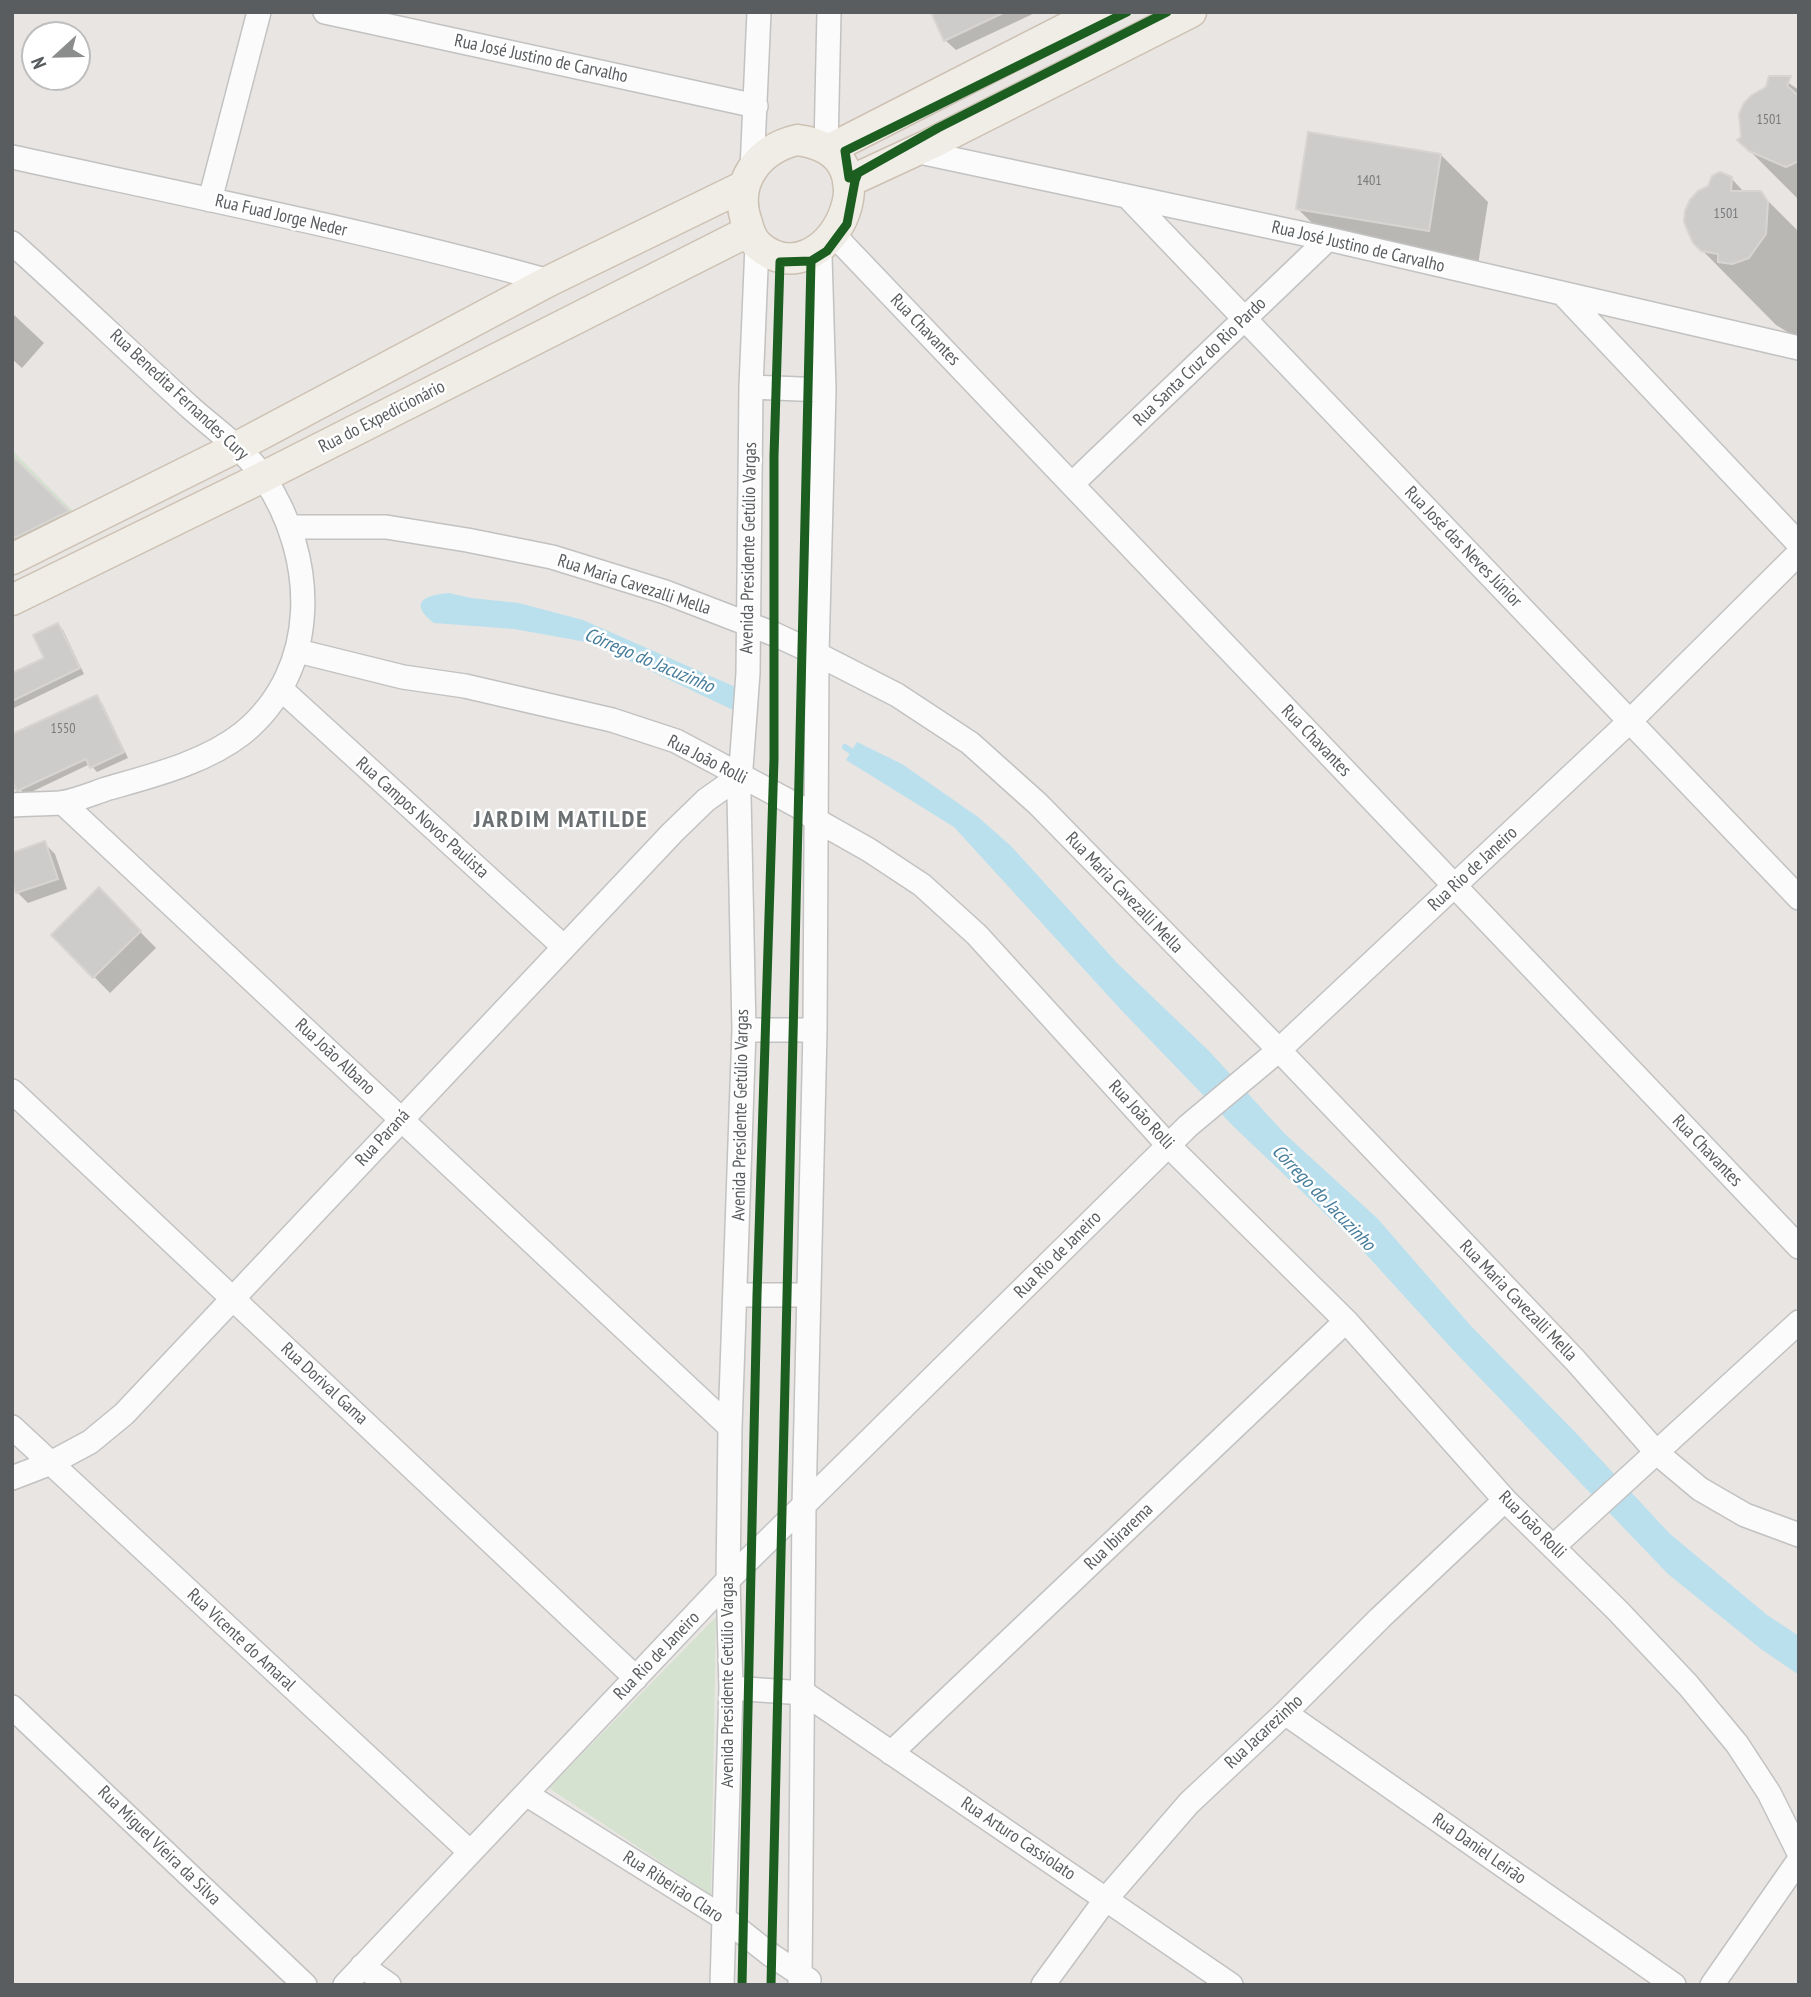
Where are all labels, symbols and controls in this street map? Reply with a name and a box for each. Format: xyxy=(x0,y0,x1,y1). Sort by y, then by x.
north arrow xyxy=(21,21,91,91)
street label: Rua José Justino de Carvalho xyxy=(452,30,630,88)
text: N xyxy=(25,54,51,72)
house number: 1501 xyxy=(1756,112,1782,128)
house number: 1401 xyxy=(1356,173,1382,189)
street label: Rua Fuad Jorge Neder xyxy=(213,190,349,242)
house number: 1501 xyxy=(1713,206,1739,222)
street label: Rua José Justino de Carvalho xyxy=(1269,217,1447,277)
street label: Rua Chavantes xyxy=(886,290,964,370)
street label: Rua Santa Cruz do Rio Pardo xyxy=(1129,293,1271,431)
street label: Rua Benedita Fernandes Cury xyxy=(105,325,253,465)
street label: Rua do Expedicionário xyxy=(315,376,449,458)
street label: Avenida Presidente Getúlio Vargas xyxy=(736,442,762,654)
street label: Rua José das Neves Júnior xyxy=(1400,482,1526,612)
street label: Rua Maria Cavezalli Mella xyxy=(555,550,713,620)
water label: Córrego do Jacuzinho xyxy=(581,623,717,699)
street label: Rua Chavantes xyxy=(1277,701,1355,781)
house number: 1550 xyxy=(50,721,76,737)
street label: Rua João Rolli xyxy=(664,731,750,789)
street label: Rua Campos Novos Paulista xyxy=(351,753,493,883)
district label: JARDIM MATILDE xyxy=(475,806,647,834)
street label: Rua Rio de Janeiro xyxy=(1424,822,1522,916)
street label: Rua Maria Cavezalli Mella xyxy=(1061,828,1187,958)
street label: Avenida Presidente Getúlio Vargas xyxy=(728,1009,754,1221)
street label: Rua João Albano xyxy=(290,1014,380,1100)
street label: Rua João Rolli xyxy=(1104,1076,1178,1154)
street label: Rua Paraná xyxy=(351,1105,415,1171)
street label: Rua Chavantes xyxy=(1668,1111,1746,1191)
water label: Córrego do Jacuzinho xyxy=(1267,1140,1379,1256)
street label: Rua Rio de Janeiro xyxy=(1010,1207,1106,1303)
street label: Rua Maria Cavezalli Mella xyxy=(1455,1236,1581,1366)
street label: Rua Dorival Gama xyxy=(276,1338,372,1430)
street label: Rua João Rolli xyxy=(1494,1487,1570,1563)
street label: Rua Ibirarema xyxy=(1080,1499,1158,1575)
street label: Avenida Presidente Getúlio Vargas xyxy=(717,1576,739,1788)
street label: Rua Vicente do Amaral xyxy=(182,1584,300,1696)
street label: Rua Rio de Janeiro xyxy=(610,1607,704,1705)
street label: Rua Jacarezinho xyxy=(1220,1690,1308,1774)
street label: Rua Miguel Vieira da Silva xyxy=(93,1782,225,1910)
street label: Rua Arturo Cassiolato xyxy=(957,1793,1079,1885)
street label: Rua Daniel Leirão xyxy=(1428,1809,1530,1889)
street label: Rua Ribeirão Claro xyxy=(619,1847,727,1927)

